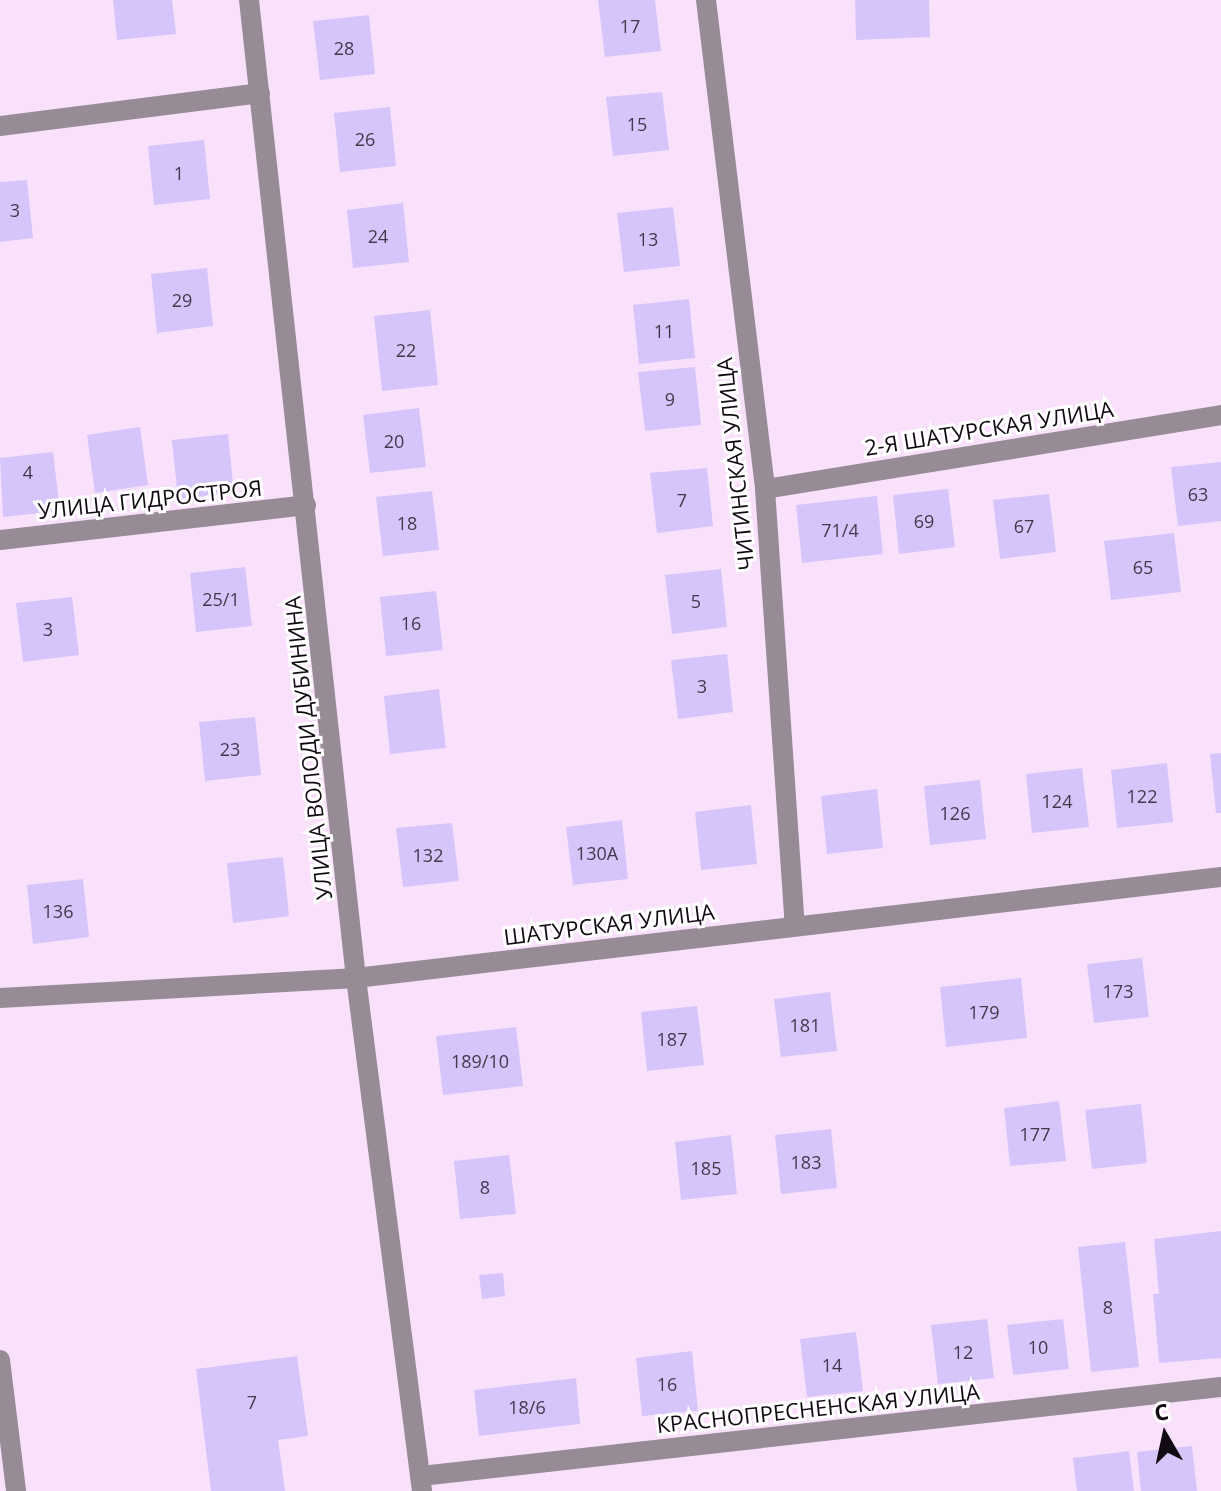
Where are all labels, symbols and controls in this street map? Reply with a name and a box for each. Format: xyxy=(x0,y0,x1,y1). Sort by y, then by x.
house number: 17 xyxy=(620,15,640,37)
house number: 28 xyxy=(334,37,354,59)
house number: 15 xyxy=(627,113,647,135)
house number: 26 xyxy=(355,128,375,150)
house number: 1 xyxy=(174,162,184,184)
house number: 3 xyxy=(10,199,20,221)
house number: 24 xyxy=(368,225,388,247)
house number: 13 xyxy=(638,228,658,250)
house number: 29 xyxy=(172,289,192,311)
house number: 11 xyxy=(654,320,674,342)
house number: 22 xyxy=(396,339,416,361)
street label: ЧИТИНСКАЯ УЛИЦА xyxy=(711,356,759,572)
house number: 9 xyxy=(665,388,675,410)
street label: 2-Я ШАТУРСКАЯ УЛИЦА xyxy=(863,395,1115,461)
house number: 20 xyxy=(384,430,404,452)
house number: 4 xyxy=(23,461,33,483)
street label: УЛИЦА ГИДРОСТРОЯ xyxy=(37,474,263,524)
house number: 63 xyxy=(1188,483,1208,505)
house number: 7 xyxy=(677,489,687,511)
house number: 69 xyxy=(914,510,934,532)
house number: 18 xyxy=(397,512,417,534)
house number: 67 xyxy=(1014,515,1034,537)
house number: 71/4 xyxy=(821,519,859,541)
house number: 65 xyxy=(1133,556,1153,578)
house number: 25/1 xyxy=(202,588,240,610)
house number: 5 xyxy=(691,590,701,612)
street label: УЛИЦА ВОЛОДИ ДУБИНИНА xyxy=(279,595,337,901)
house number: 16 xyxy=(401,612,421,634)
house number: 3 xyxy=(43,618,53,640)
house number: 3 xyxy=(697,675,707,697)
house number: 23 xyxy=(220,738,240,760)
house number: 122 xyxy=(1127,785,1157,807)
house number: 124 xyxy=(1042,790,1072,812)
house number: 126 xyxy=(940,802,970,824)
house number: 130А xyxy=(576,842,618,864)
house number: 132 xyxy=(413,844,443,866)
street label: ШАТУРСКАЯ УЛИЦА xyxy=(502,898,716,950)
house number: 136 xyxy=(43,900,73,922)
house number: 173 xyxy=(1103,980,1133,1002)
house number: 179 xyxy=(969,1001,999,1023)
house number: 181 xyxy=(790,1014,820,1036)
house number: 187 xyxy=(657,1028,687,1050)
house number: 189/10 xyxy=(451,1050,509,1072)
house number: 177 xyxy=(1020,1123,1050,1145)
house number: 183 xyxy=(791,1151,821,1173)
house number: 185 xyxy=(691,1157,721,1179)
house number: 8 xyxy=(480,1176,490,1198)
house number: 8 xyxy=(1103,1296,1113,1318)
house number: 10 xyxy=(1028,1336,1048,1358)
house number: 12 xyxy=(953,1341,973,1363)
house number: 14 xyxy=(822,1354,842,1376)
house number: 16 xyxy=(657,1373,677,1395)
street label: КРАСНОПРЕСНЕНСКАЯ УЛИЦА xyxy=(655,1378,981,1438)
house number: 7 xyxy=(247,1391,257,1413)
north arrow xyxy=(1125,1395,1205,1475)
text: С xyxy=(1152,1395,1171,1427)
house number: 18/6 xyxy=(508,1396,546,1418)

